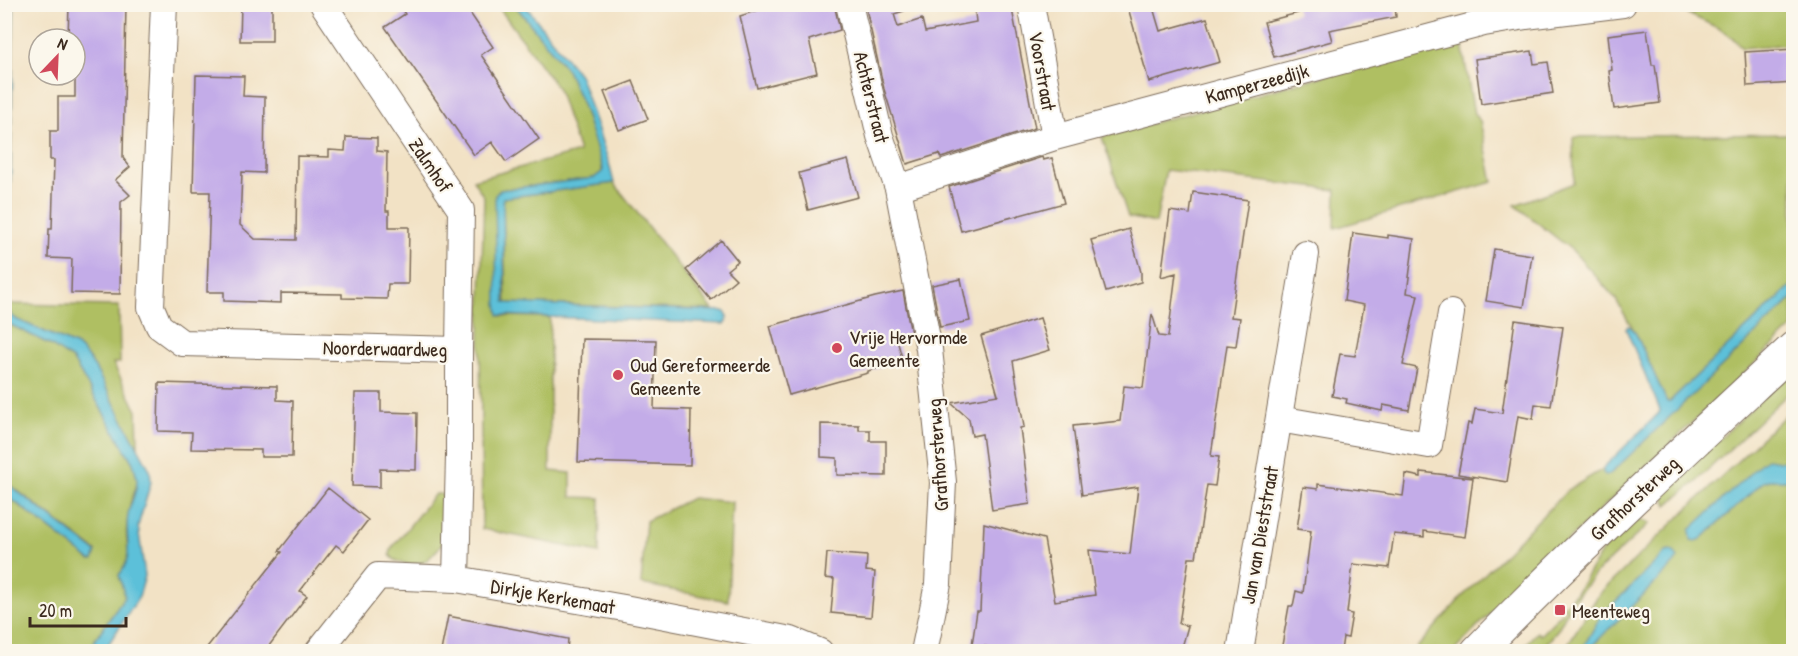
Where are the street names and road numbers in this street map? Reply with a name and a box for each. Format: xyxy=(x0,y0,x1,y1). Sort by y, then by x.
street label: Voorstraat xyxy=(1023,29,1063,114)
street label: Achterstraat xyxy=(848,48,897,147)
street label: Kamperzeedijk xyxy=(1202,56,1312,110)
street label: Zalmhof xyxy=(403,132,459,198)
street label: Noorderwaardweg xyxy=(323,333,448,363)
street label: Grafhorsterweg xyxy=(920,398,954,512)
street label: Grafhorsterweg xyxy=(1584,450,1685,546)
street label: Jan van Dieststraat xyxy=(1234,463,1285,606)
street label: Dirkje Kerkemaat xyxy=(489,572,618,620)

